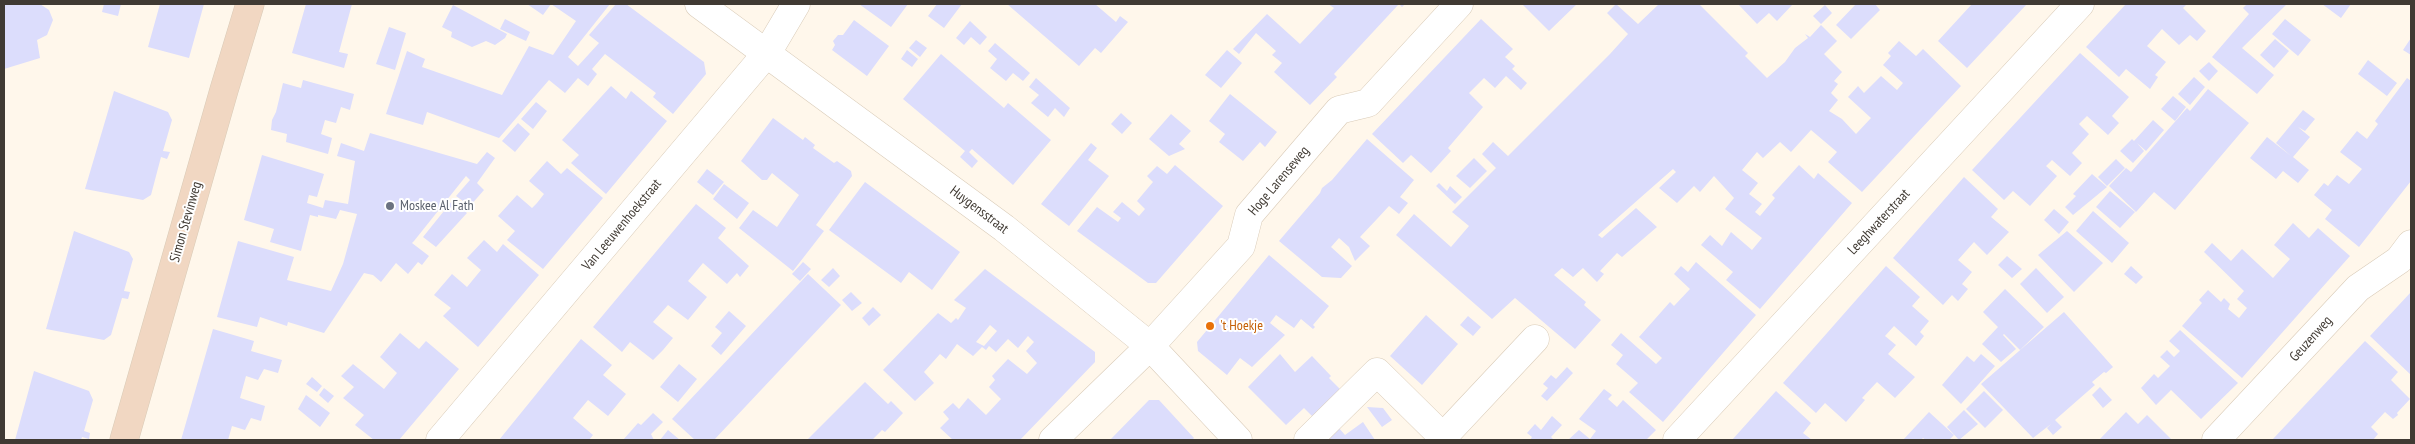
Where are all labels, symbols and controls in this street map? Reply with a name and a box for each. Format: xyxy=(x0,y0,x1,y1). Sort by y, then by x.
street label: Hoge Larenseweg xyxy=(1245,143,1313,219)
street label: Van Leeuwenhoekstraat xyxy=(579,176,665,274)
street label: Simon Stevinweg xyxy=(166,180,206,264)
street label: Huygensstraat xyxy=(946,183,1012,237)
street label: Leeghwaterstraat xyxy=(1844,186,1914,258)
place label: Moskee Al Fath xyxy=(400,198,474,214)
marker: Moskee Al Fath xyxy=(384,200,396,212)
street label: Geuzenweg xyxy=(2286,313,2336,365)
place label: 't Hoekje xyxy=(1220,318,1263,334)
marker: 't Hoekje xyxy=(1204,320,1216,332)

